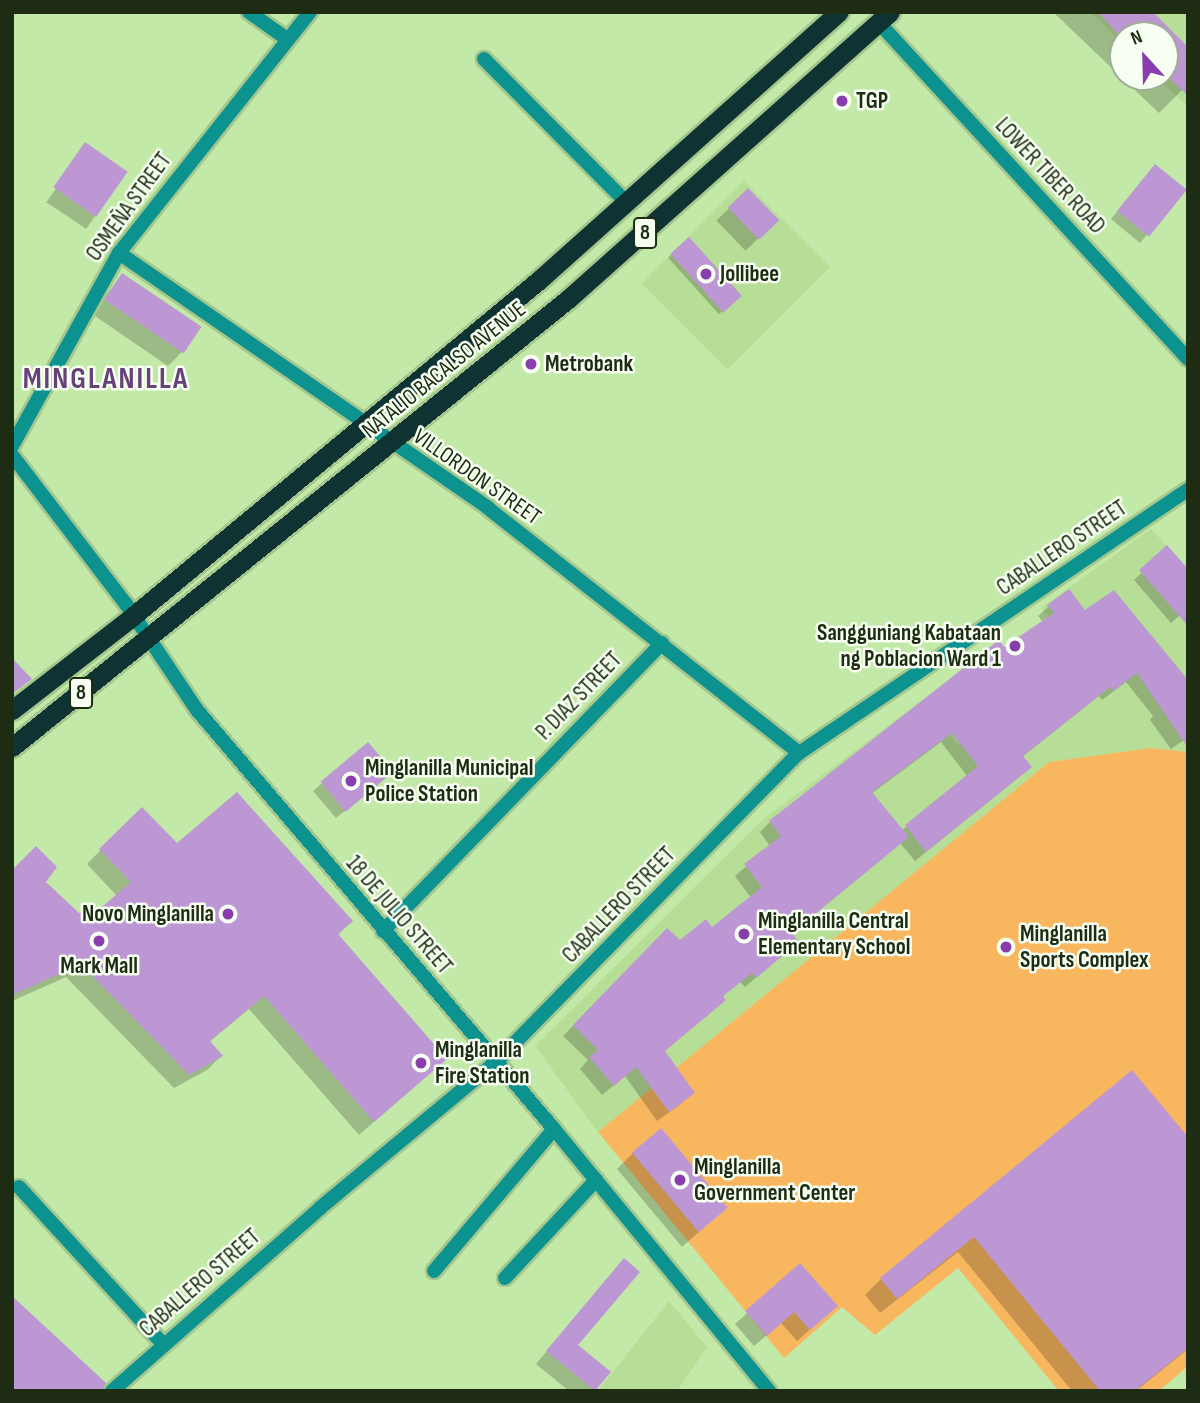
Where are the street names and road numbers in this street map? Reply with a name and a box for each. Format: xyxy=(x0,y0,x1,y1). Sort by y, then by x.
street label: LOWER TIBER ROAD xyxy=(989,112,1111,240)
street label: OSMEÑA STREET xyxy=(80,147,178,267)
road number: 8 xyxy=(633,216,657,250)
street label: NATALIO BACALSO AVENUE xyxy=(357,295,531,445)
street label: VILLORDON STREET xyxy=(408,423,546,531)
street label: CABALLERO STREET xyxy=(992,494,1132,602)
street label: P. DIAZ STREET xyxy=(530,646,628,746)
road number: 8 xyxy=(69,676,93,710)
street label: CABALLERO STREET xyxy=(557,841,681,969)
street label: 18 DE JULIO STREET xyxy=(340,850,458,980)
street label: CABALLERO STREET xyxy=(134,1223,266,1343)

